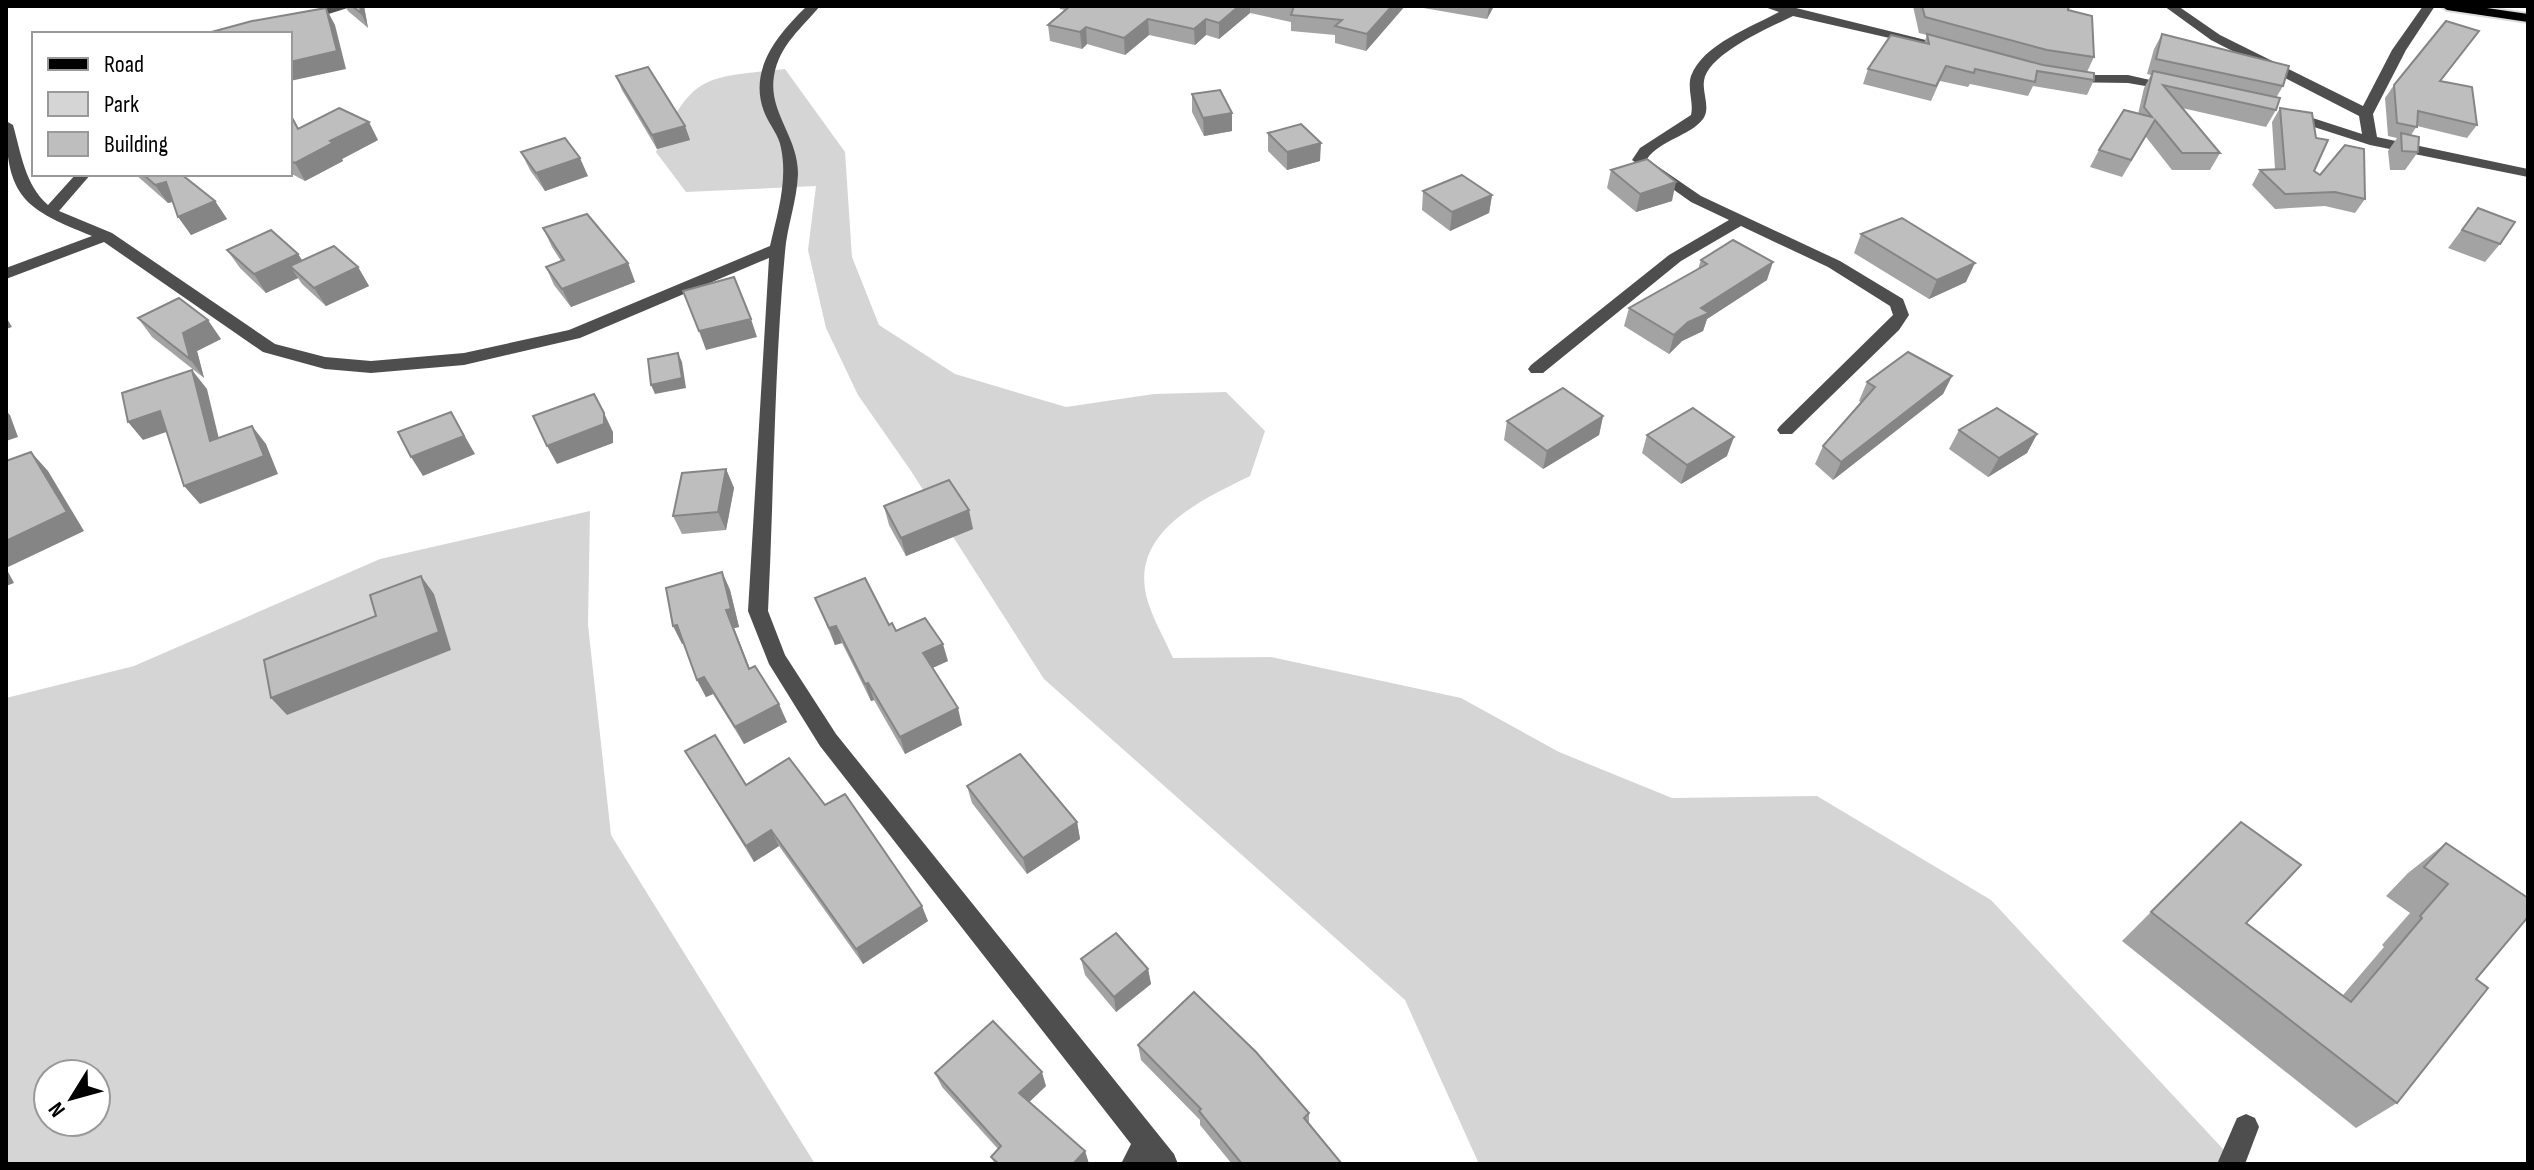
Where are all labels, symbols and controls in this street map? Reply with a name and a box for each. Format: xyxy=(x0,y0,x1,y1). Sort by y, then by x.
legend xyxy=(32,32,292,176)
text: Road xyxy=(104,50,144,79)
text: Park xyxy=(104,90,139,119)
text: Building xyxy=(104,130,168,159)
north arrow xyxy=(32,1058,112,1138)
text: N xyxy=(43,1096,72,1122)

